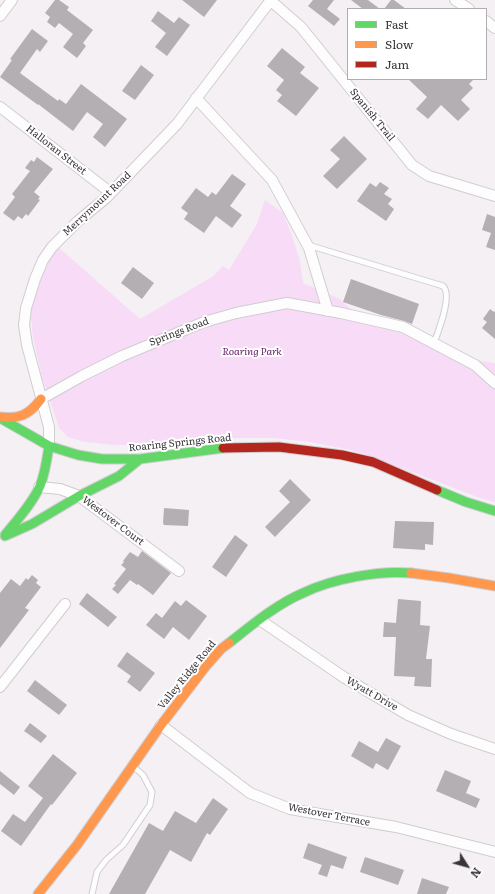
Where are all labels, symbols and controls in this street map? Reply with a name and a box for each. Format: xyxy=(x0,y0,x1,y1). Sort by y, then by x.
legend xyxy=(347,8,487,80)
text: Fast xyxy=(385,15,408,33)
text: Slow xyxy=(385,35,413,53)
text: Jam xyxy=(385,55,409,73)
street label: Spanish Trail xyxy=(347,86,397,144)
street label: Halloran Street xyxy=(23,123,89,177)
street label: Merrymount Road xyxy=(61,169,133,239)
street label: Springs Road xyxy=(147,315,211,349)
park label: Roaring Park xyxy=(222,346,282,358)
street label: Roaring Springs Road xyxy=(128,432,232,454)
street label: Westover Court xyxy=(80,494,146,548)
street label: Valley Ridge Road xyxy=(156,638,218,712)
street label: Wyatt Drive xyxy=(344,674,400,714)
street label: Westover Terrace xyxy=(287,801,371,829)
north arrow xyxy=(447,846,487,886)
text: N xyxy=(467,865,486,882)

